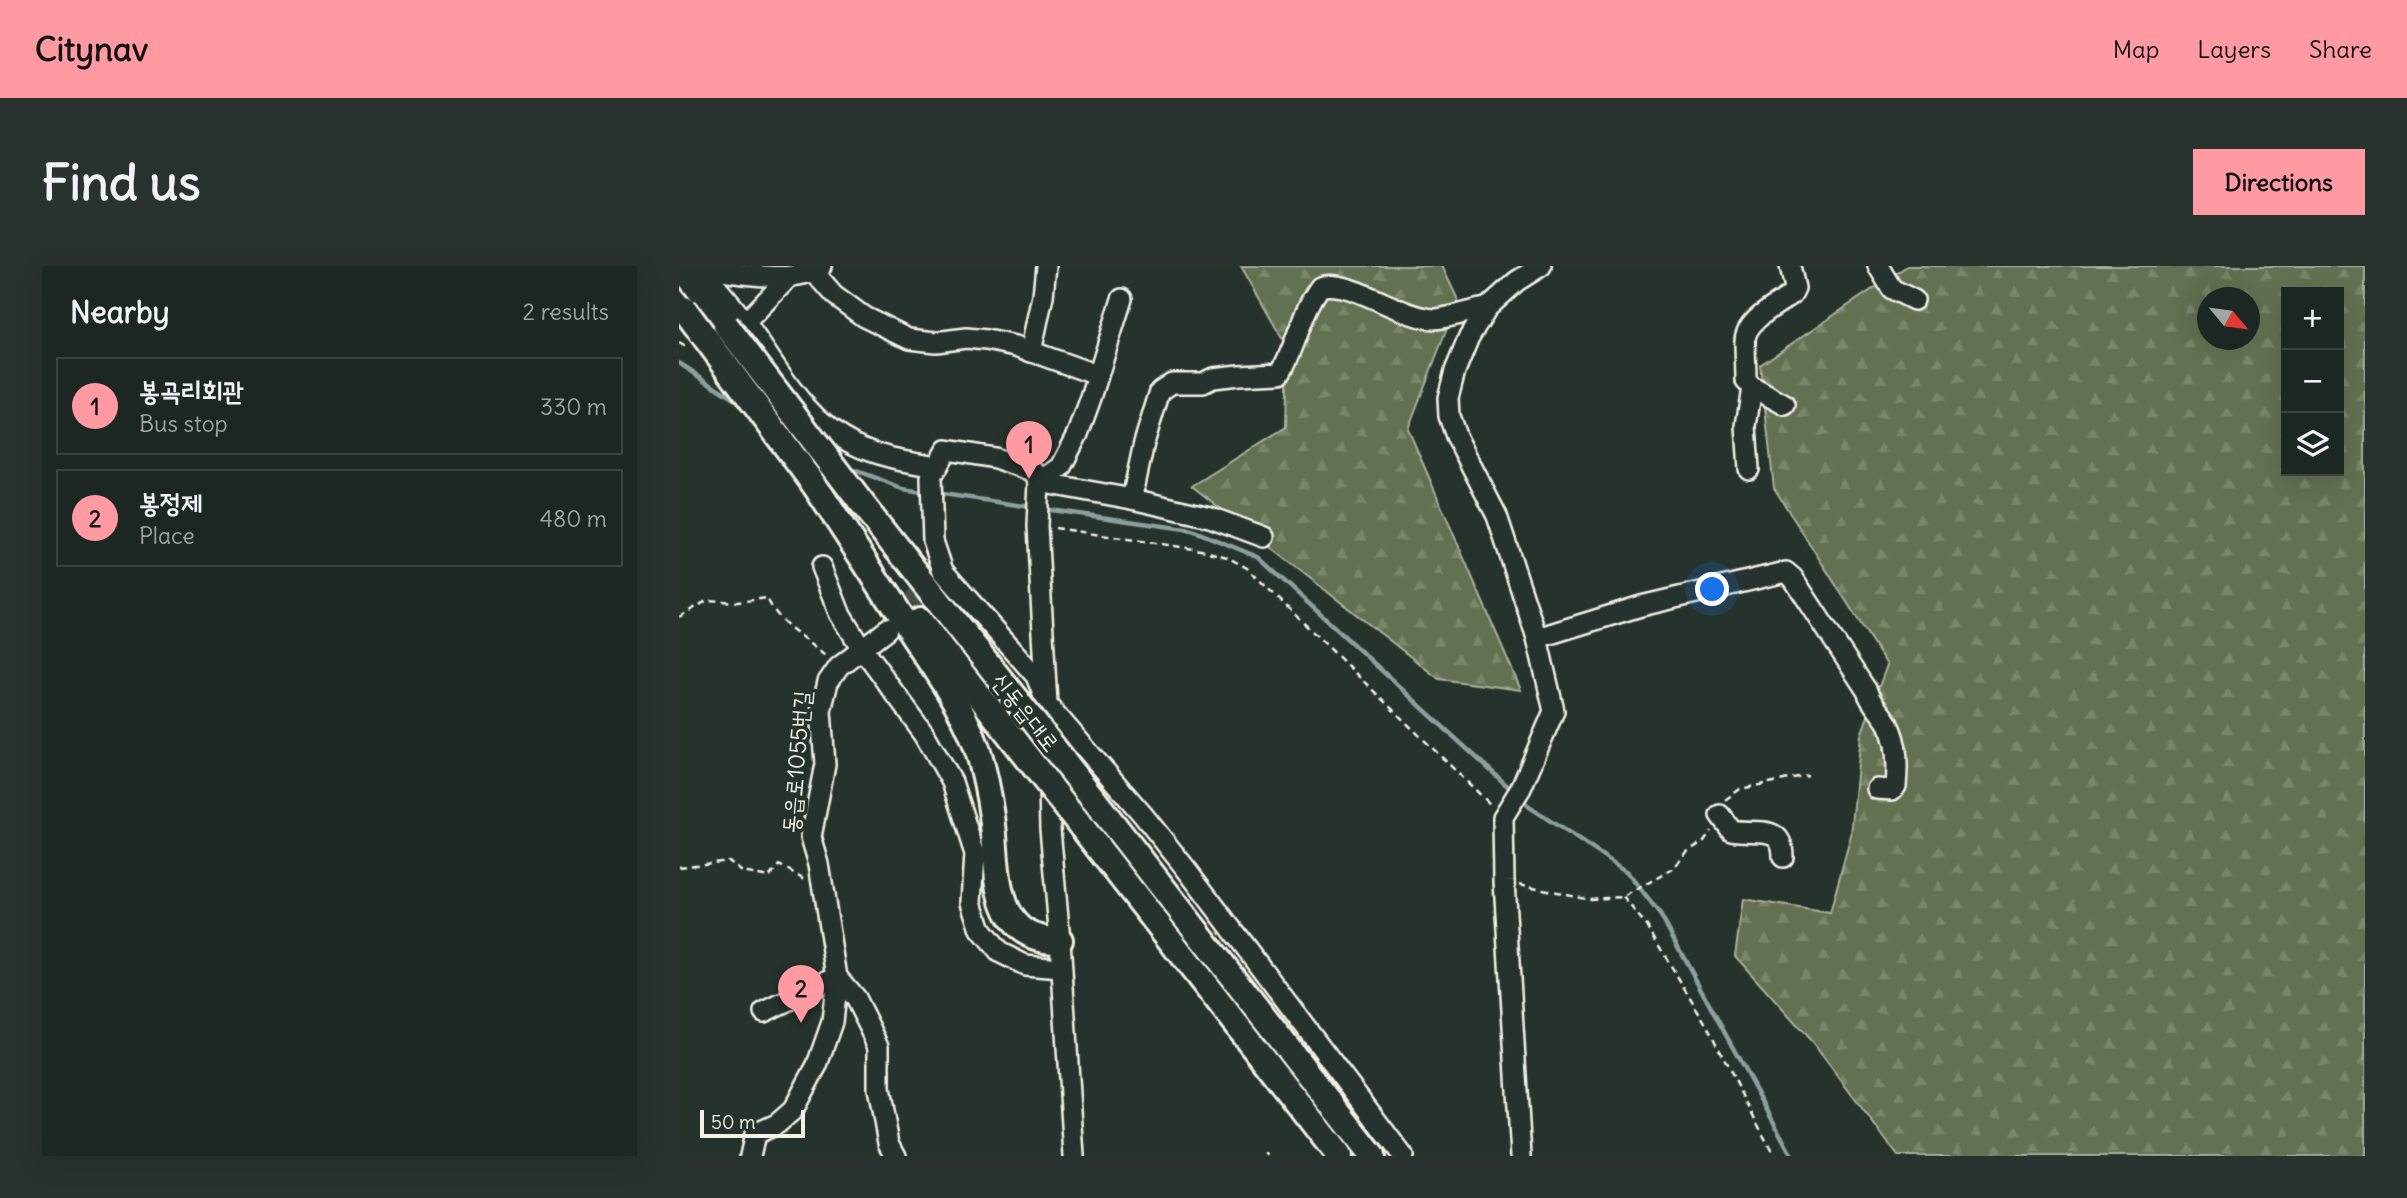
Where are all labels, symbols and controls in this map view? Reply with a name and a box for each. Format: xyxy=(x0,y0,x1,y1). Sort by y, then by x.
text: Citynav xyxy=(35,28,148,70)
text: Map xyxy=(2113,34,2159,64)
text: Layers xyxy=(2197,34,2271,64)
text: Share xyxy=(2309,34,2372,64)
button: Directions xyxy=(2193,149,2365,215)
text: Find us xyxy=(42,152,200,213)
north arrow xyxy=(2197,287,2260,350)
map controls xyxy=(2281,287,2344,476)
button: + xyxy=(2281,287,2344,350)
text: Nearby xyxy=(70,293,170,331)
text: 2 results xyxy=(523,297,609,326)
button: − xyxy=(2281,350,2344,413)
text: 봉곡리회관 xyxy=(139,374,244,407)
text: 1 xyxy=(90,392,100,421)
text: 330 m xyxy=(540,392,607,421)
text: Bus stop xyxy=(139,409,228,438)
button: layers xyxy=(2281,413,2344,476)
pin: 1 xyxy=(1006,421,1052,479)
text: 봉정제 xyxy=(139,486,202,519)
text: 2 xyxy=(89,504,101,533)
text: 480 m xyxy=(540,504,607,533)
text: Place xyxy=(139,521,195,550)
your location xyxy=(1695,572,1729,606)
street label: 신동읍대로 xyxy=(986,667,1066,757)
street label: 동읍로1055번길 xyxy=(775,689,817,835)
pin: 2 xyxy=(778,965,824,1023)
scale bar xyxy=(700,1107,805,1139)
text: 50 m xyxy=(711,1110,756,1134)

